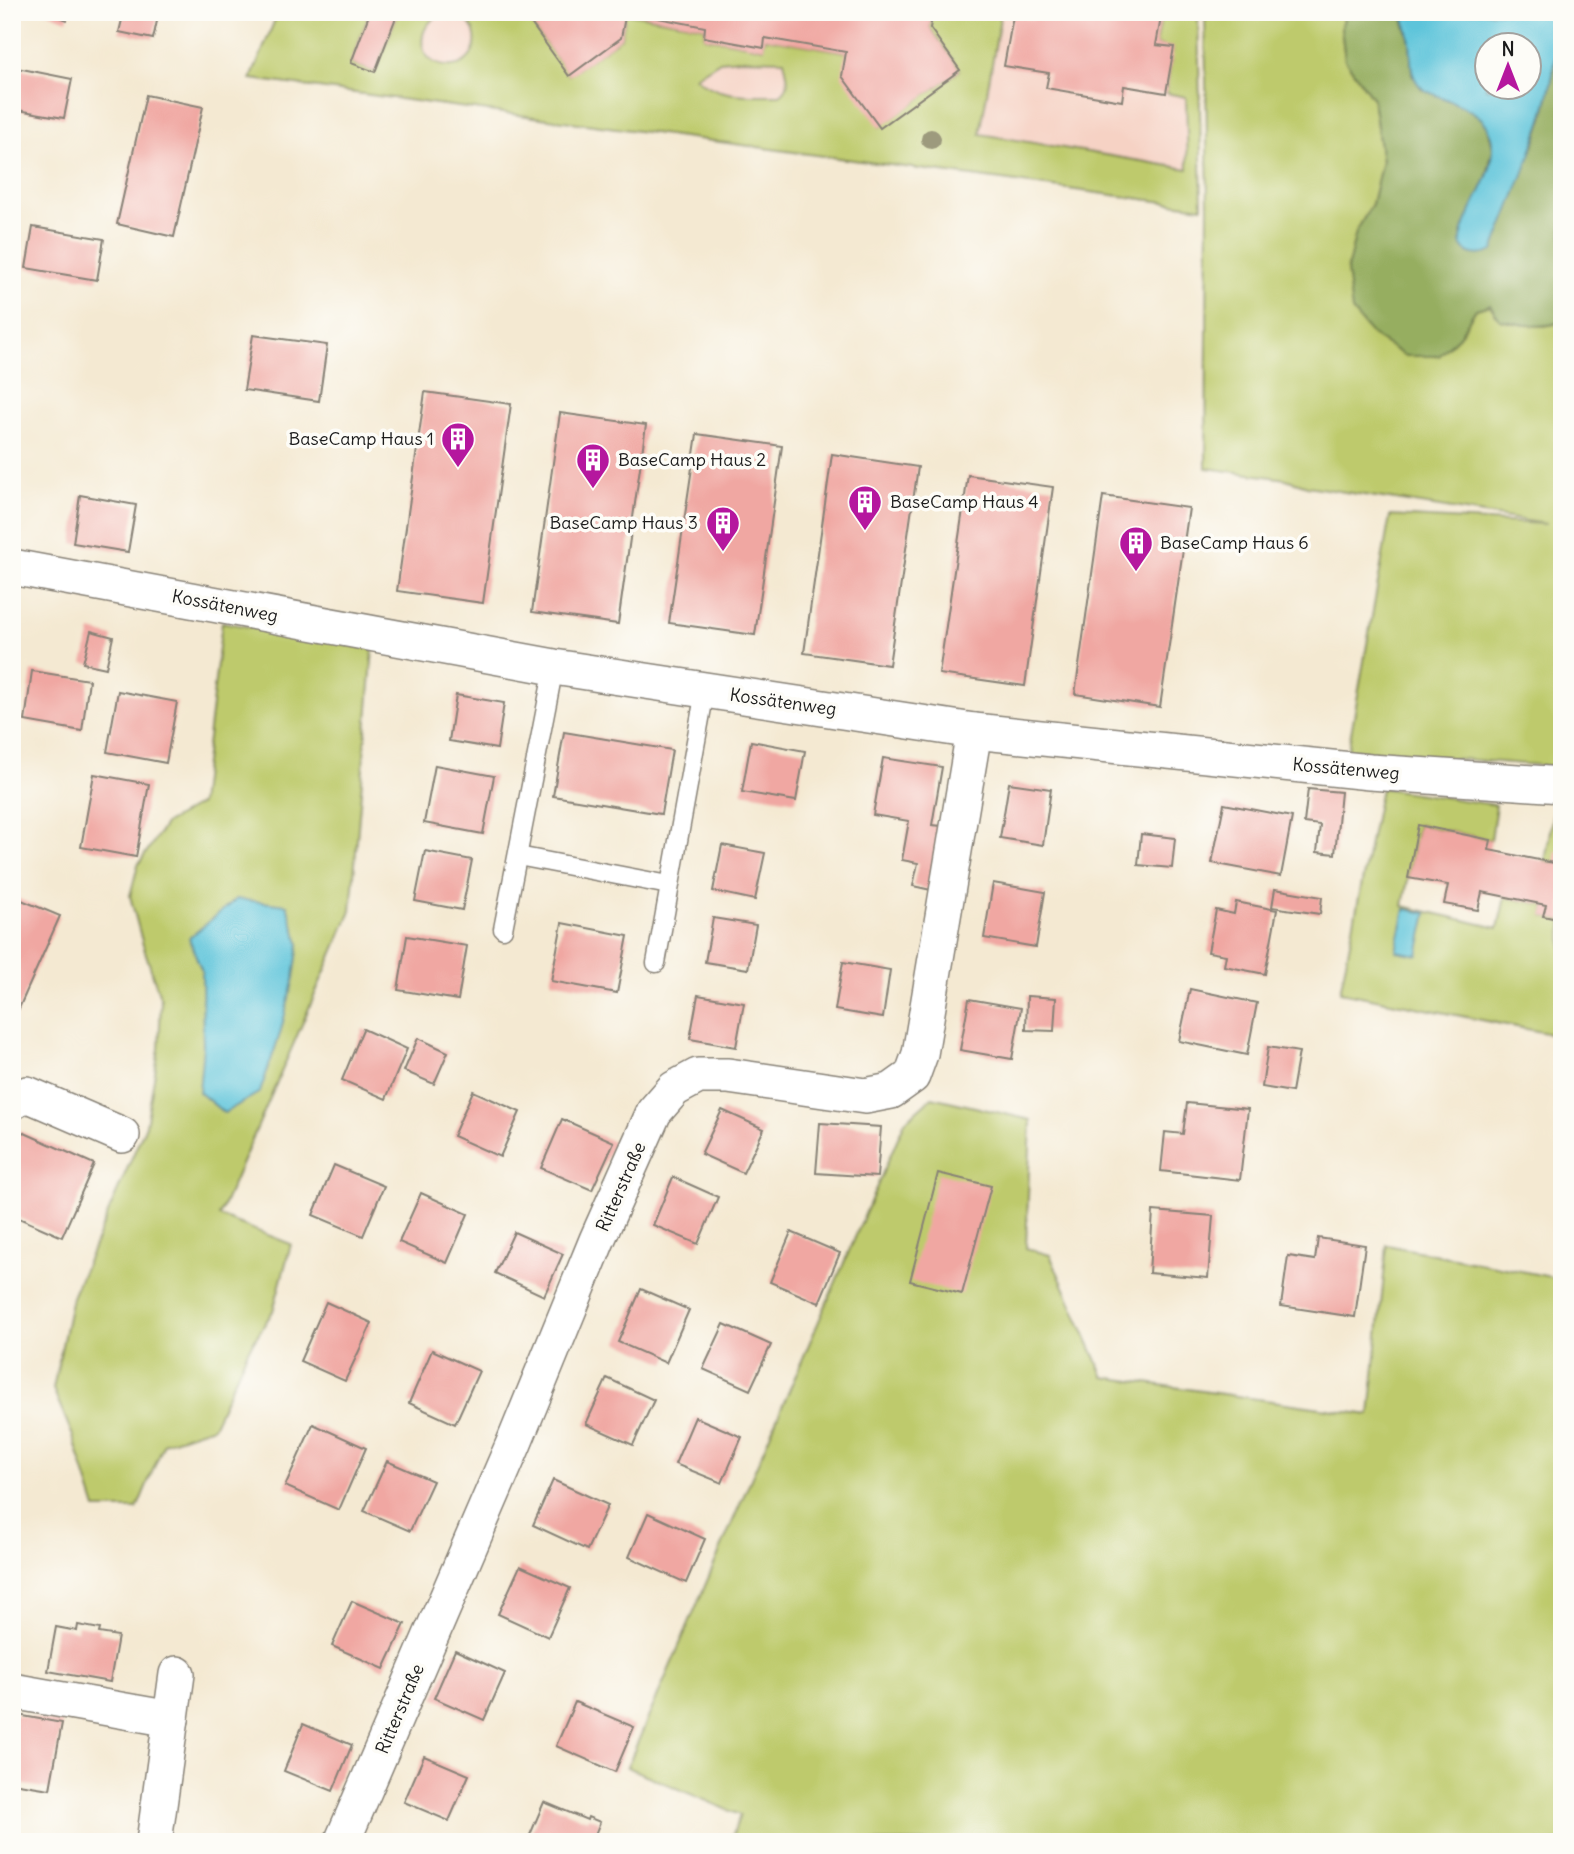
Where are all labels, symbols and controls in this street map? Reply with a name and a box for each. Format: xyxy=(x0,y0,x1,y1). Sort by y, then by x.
north arrow xyxy=(1472,32,1542,102)
text: N xyxy=(1501,37,1515,61)
building icon: BaseCamp Haus 1 xyxy=(439,420,477,469)
place label: BaseCamp Haus 1 xyxy=(288,427,434,450)
building icon: BaseCamp Haus 2 xyxy=(574,441,612,490)
place label: BaseCamp Haus 2 xyxy=(618,448,766,471)
building icon: BaseCamp Haus 4 xyxy=(846,483,884,532)
place label: BaseCamp Haus 4 xyxy=(890,490,1039,513)
building icon: BaseCamp Haus 3 xyxy=(704,504,742,553)
place label: BaseCamp Haus 3 xyxy=(549,511,698,534)
building icon: BaseCamp Haus 6 xyxy=(1117,524,1155,573)
place label: BaseCamp Haus 6 xyxy=(1160,531,1309,554)
street label: Kossätenweg xyxy=(170,584,280,627)
street label: Kossätenweg xyxy=(728,683,838,720)
street label: Kossätenweg xyxy=(1292,752,1401,785)
street label: Ritterstraße xyxy=(591,1138,650,1235)
street label: Ritterstraße xyxy=(370,1660,429,1757)

